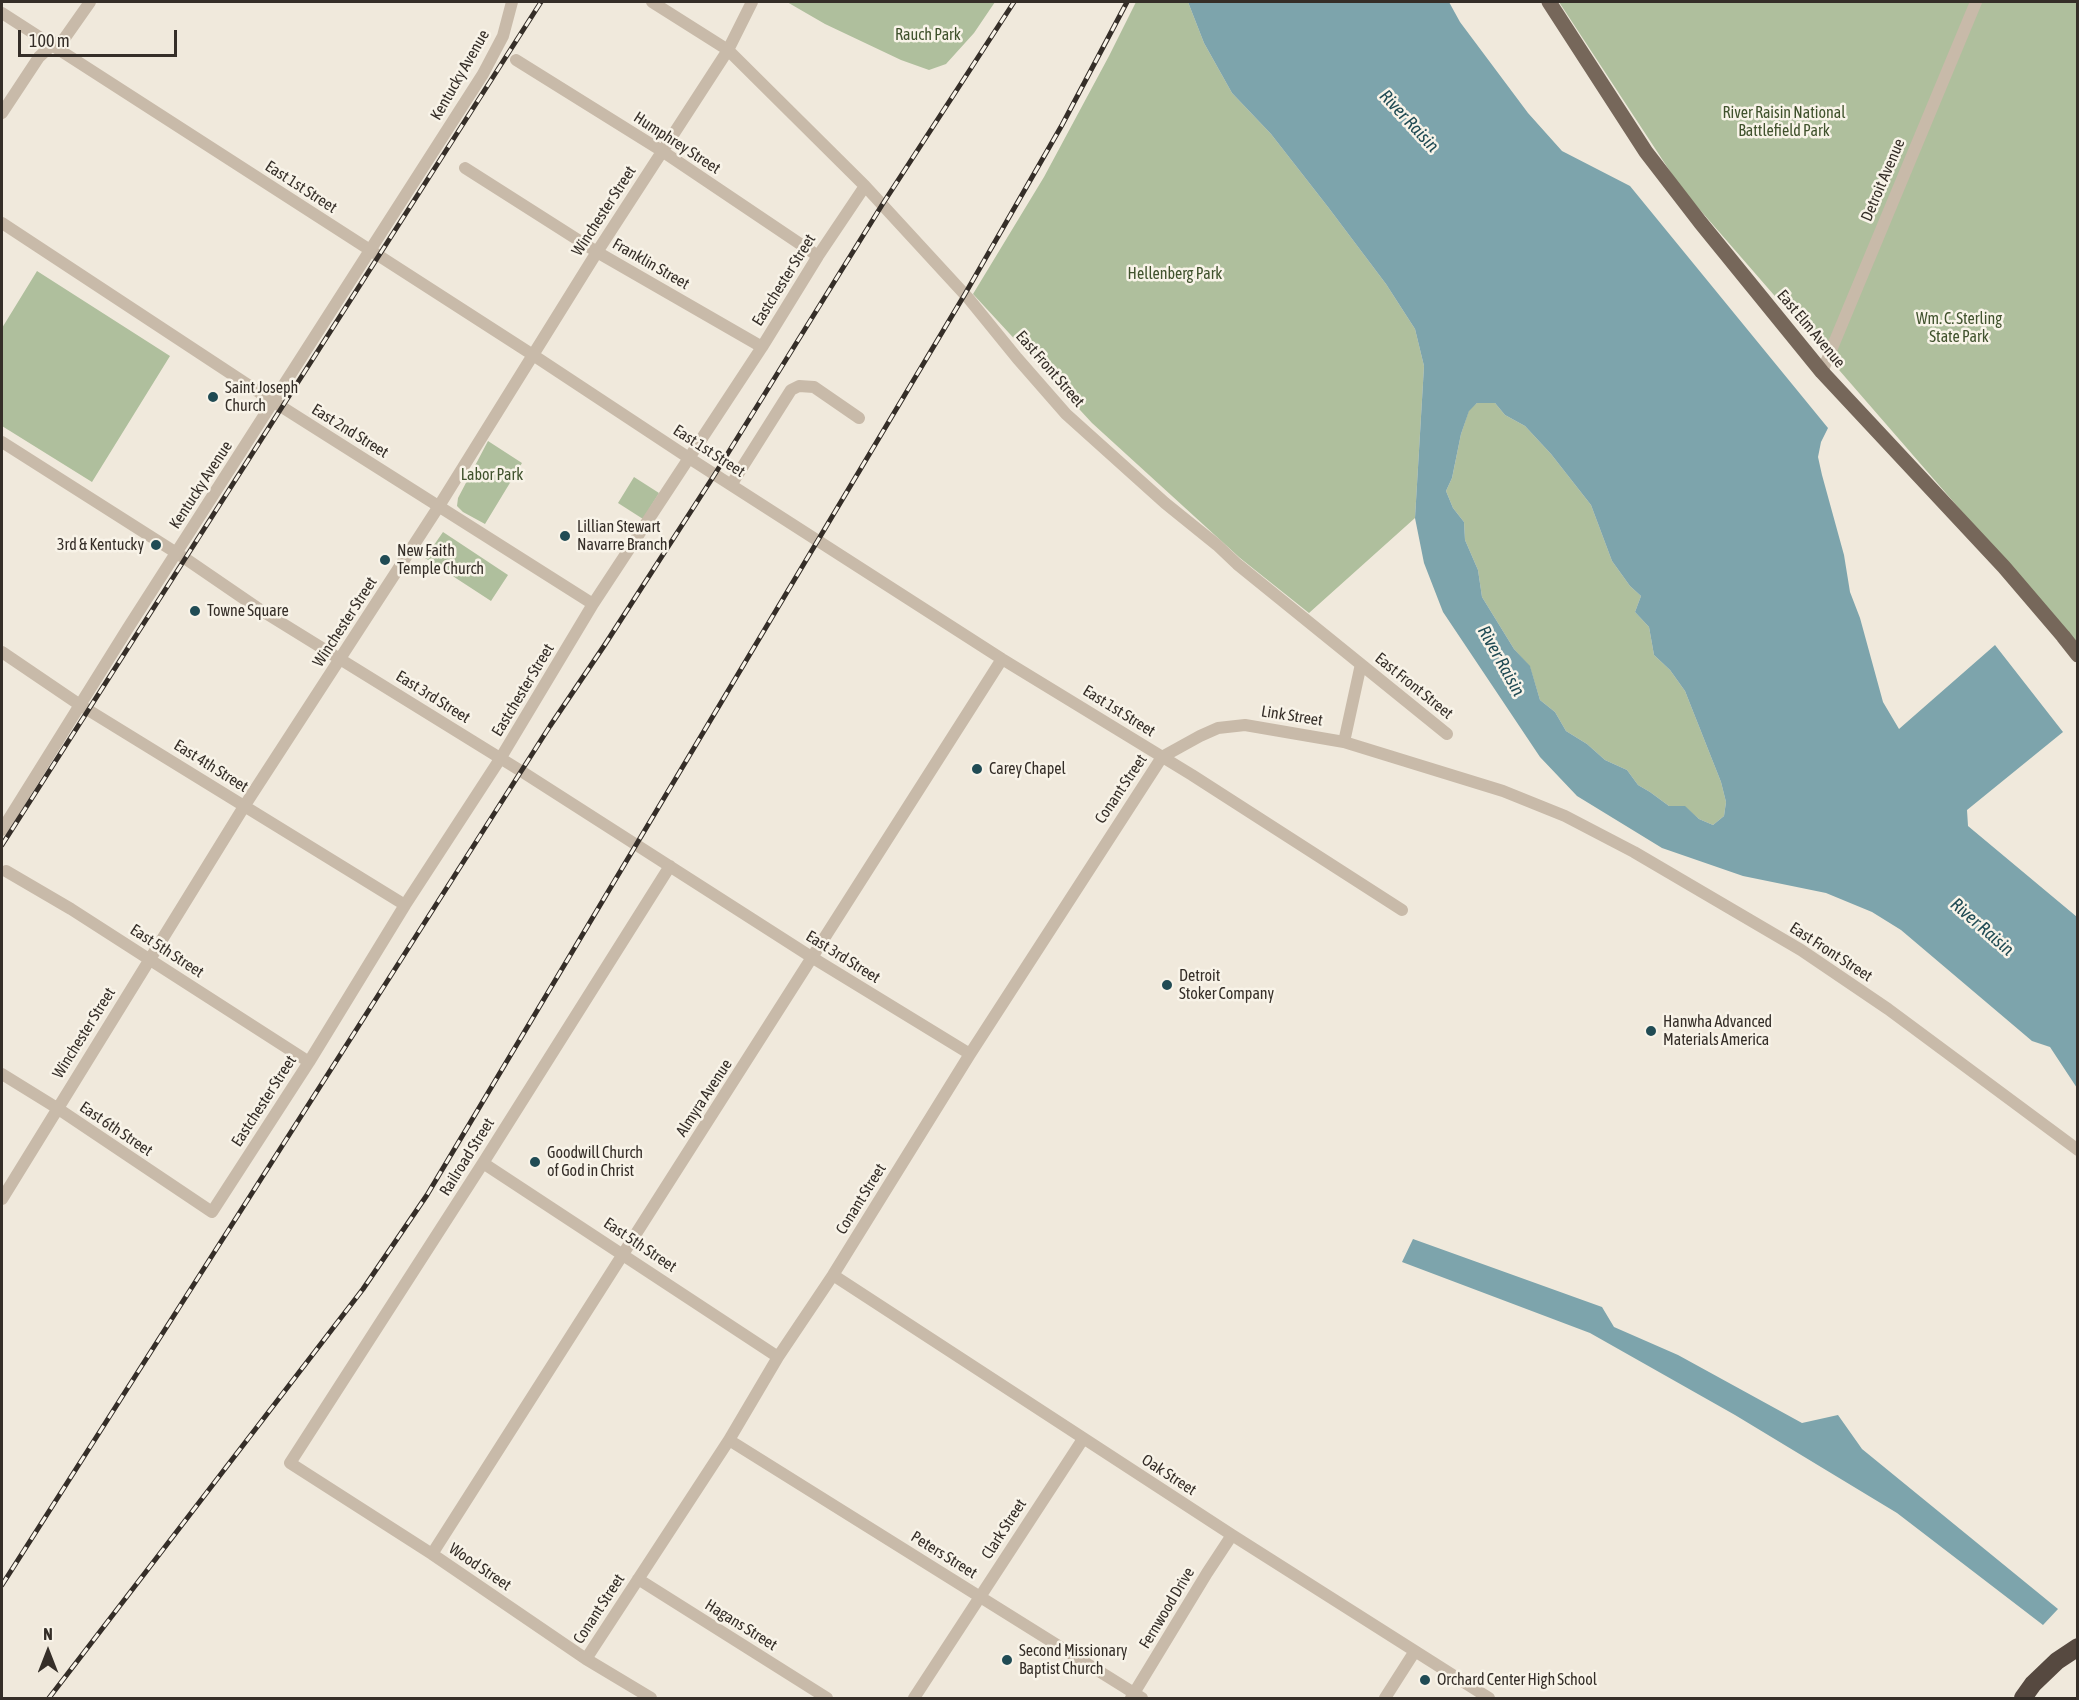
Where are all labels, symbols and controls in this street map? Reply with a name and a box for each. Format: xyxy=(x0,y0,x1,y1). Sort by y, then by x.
scale bar xyxy=(21,18,180,56)
park label: Rauch Park xyxy=(895,25,961,45)
street label: Kentucky Avenue xyxy=(426,27,494,123)
text: 100 m xyxy=(29,30,70,51)
water label: River Raisin xyxy=(1375,85,1443,157)
park label: River Raisin National Battlefield Park xyxy=(1723,103,1845,141)
street label: Humphrey Street xyxy=(630,108,724,178)
street label: Detroit Avenue xyxy=(1857,136,1909,224)
street label: East 1st Street xyxy=(261,157,341,217)
street label: Winchester Street xyxy=(568,162,640,260)
street label: Eastchester Street xyxy=(748,231,820,329)
street label: Franklin Street xyxy=(609,234,693,294)
park label: Hellenberg Park xyxy=(1128,264,1222,284)
street label: East Elm Avenue xyxy=(1773,286,1849,372)
park label: Wm. C. Sterling State Park xyxy=(1916,309,2002,347)
street label: East Front Street xyxy=(1012,327,1088,411)
place label: Saint Joseph Church xyxy=(225,378,298,416)
marker: Saint Joseph Church xyxy=(206,390,220,404)
street label: East 2nd Street xyxy=(308,400,392,462)
street label: East 1st Street xyxy=(669,421,749,481)
street label: Kentucky Avenue xyxy=(165,437,237,533)
park label: Labor Park xyxy=(461,465,523,485)
place label: Lillian Stewart Navarre Branch xyxy=(577,517,668,555)
marker: Lillian Stewart Navarre Branch xyxy=(558,529,572,543)
place label: 3rd & Kentucky xyxy=(57,535,144,555)
marker: 3rd & Kentucky xyxy=(149,538,163,552)
place label: New Faith Temple Church xyxy=(397,541,484,579)
marker: New Faith Temple Church xyxy=(378,553,392,567)
street label: Winchester Street xyxy=(309,573,381,671)
place label: Towne Square xyxy=(207,601,289,621)
marker: Towne Square xyxy=(188,604,202,618)
water label: River Raisin xyxy=(1473,622,1529,700)
street label: Eastchester Street xyxy=(488,640,558,740)
street label: East Front Street xyxy=(1371,649,1457,723)
street label: East 3rd Street xyxy=(392,667,474,727)
street label: East 1st Street xyxy=(1079,681,1159,741)
street label: Link Street xyxy=(1260,702,1324,730)
street label: East 4th Street xyxy=(170,736,252,796)
street label: Conant Street xyxy=(1091,751,1151,827)
place label: Carey Chapel xyxy=(989,759,1066,779)
marker: Carey Chapel xyxy=(970,762,984,776)
water label: River Raisin xyxy=(1946,894,2018,960)
street label: East Front Street xyxy=(1786,918,1876,986)
street label: East 5th Street xyxy=(127,920,207,982)
street label: East 3rd Street xyxy=(802,927,884,987)
place label: Detroit Stoker Company xyxy=(1179,966,1274,1004)
marker: Detroit Stoker Company xyxy=(1160,978,1174,992)
street label: Winchester Street xyxy=(48,984,120,1082)
place label: Hanwha Advanced Materials America xyxy=(1663,1012,1772,1050)
marker: Hanwha Advanced Materials America xyxy=(1644,1024,1658,1038)
street label: Eastchester Street xyxy=(227,1052,301,1150)
street label: Almyra Avenue xyxy=(672,1056,736,1140)
street label: East 6th Street xyxy=(76,1098,156,1160)
street label: Railroad Street xyxy=(436,1115,498,1199)
place label: Goodwill Church of God in Christ xyxy=(547,1143,643,1181)
marker: Goodwill Church of God in Christ xyxy=(528,1155,542,1169)
street label: Conant Street xyxy=(832,1160,890,1238)
street label: East 5th Street xyxy=(600,1214,680,1276)
street label: Oak Street xyxy=(1138,1450,1200,1500)
street label: Clark Street xyxy=(977,1495,1031,1563)
street label: Peters Street xyxy=(907,1527,981,1583)
street label: Wood Street xyxy=(445,1539,515,1595)
street label: Fernwood Drive xyxy=(1135,1564,1199,1652)
street label: Conant Street xyxy=(569,1570,629,1648)
street label: Hagans Street xyxy=(701,1595,781,1655)
north arrow xyxy=(18,1622,78,1682)
text: N xyxy=(43,1625,53,1643)
place label: Second Missionary Baptist Church xyxy=(1019,1641,1127,1679)
marker: Second Missionary Baptist Church xyxy=(1000,1653,1014,1667)
place label: Orchard Center High School xyxy=(1437,1670,1597,1690)
marker: Orchard Center High School xyxy=(1418,1673,1432,1687)

